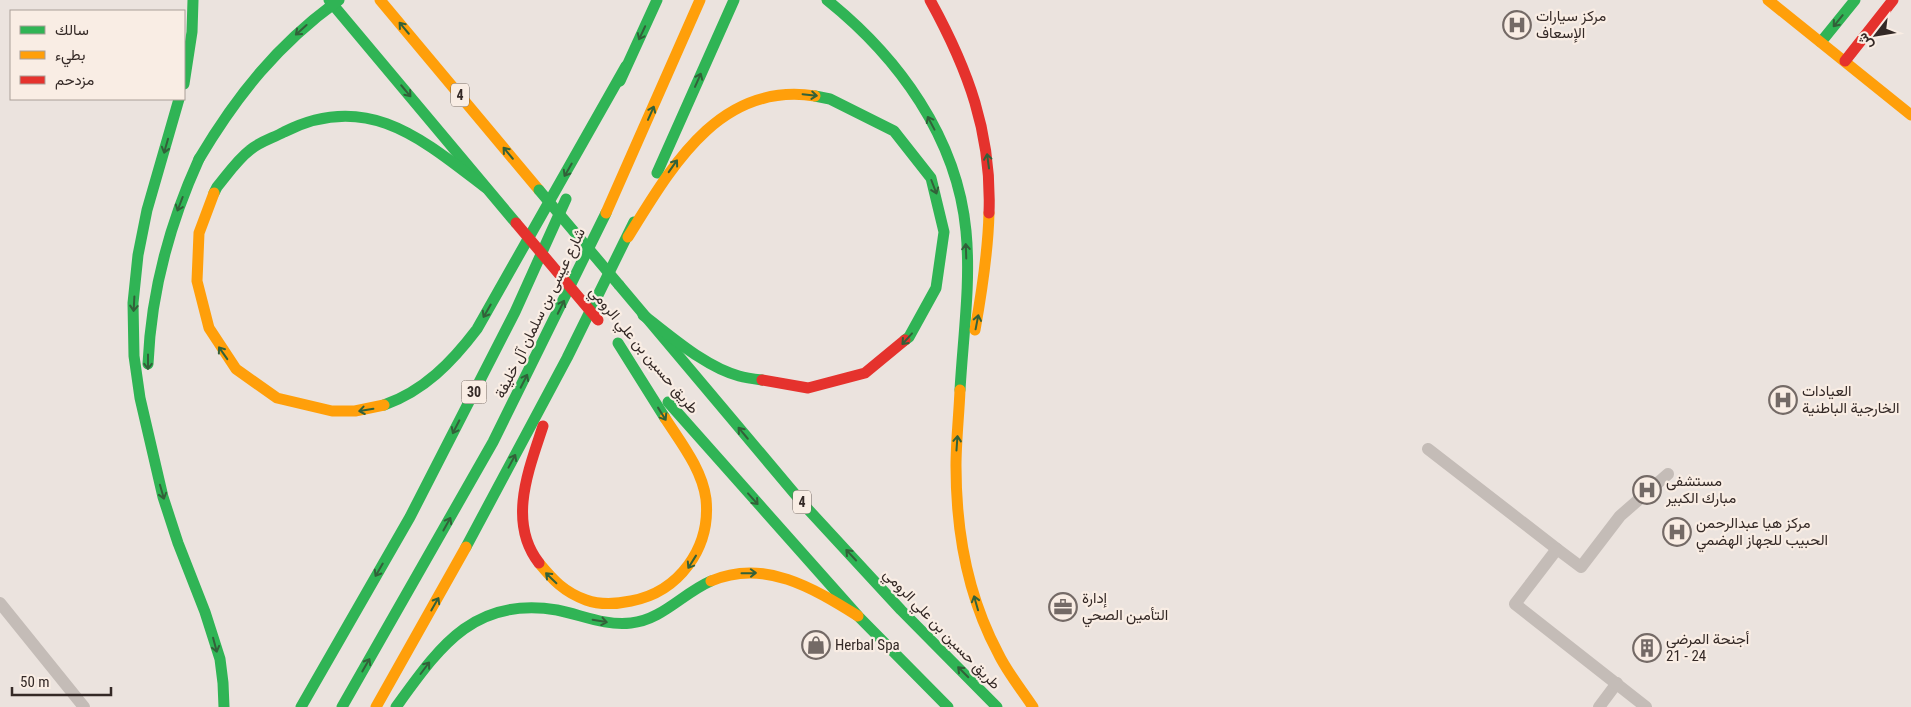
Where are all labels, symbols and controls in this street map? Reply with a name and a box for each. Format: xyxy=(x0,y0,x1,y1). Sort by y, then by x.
place label: مركز سيارات الإسعاف xyxy=(1536,7,1606,43)
legend xyxy=(10,10,185,100)
hospital icon: مركز سيارات الإسعاف xyxy=(1502,10,1532,40)
north arrow xyxy=(1851,10,1901,60)
one-way arrow xyxy=(1832,14,1843,27)
text: سالك xyxy=(55,21,89,39)
one-way arrow xyxy=(398,22,409,35)
one-way arrow xyxy=(295,25,308,36)
one-way arrow xyxy=(636,25,646,40)
text: ش xyxy=(1854,30,1877,53)
text: بطيء xyxy=(55,46,85,68)
text: مزدحم xyxy=(55,71,94,90)
one-way arrow xyxy=(693,73,703,88)
one-way arrow xyxy=(400,84,411,97)
road number: 4 xyxy=(451,84,469,106)
one-way arrow xyxy=(802,90,818,100)
one-way arrow xyxy=(648,105,657,120)
one-way arrow xyxy=(926,116,936,131)
one-way arrow xyxy=(160,137,170,153)
one-way arrow xyxy=(503,147,514,160)
one-way arrow xyxy=(982,153,992,169)
one-way arrow xyxy=(668,159,678,173)
one-way arrow xyxy=(562,162,572,176)
one-way arrow xyxy=(930,179,939,195)
one-way arrow xyxy=(175,196,184,211)
street label: شارع عيسى بن سلمان آل خليفة xyxy=(491,225,591,402)
one-way arrow xyxy=(962,243,971,259)
street label: طريق حسين بن علي الرومي xyxy=(582,283,703,420)
one-way arrow xyxy=(129,296,138,312)
one-way arrow xyxy=(556,300,566,315)
one-way arrow xyxy=(482,303,492,317)
one-way arrow xyxy=(973,315,982,331)
one-way arrow xyxy=(901,332,913,345)
one-way arrow xyxy=(218,346,228,360)
one-way arrow xyxy=(143,354,153,370)
one-way arrow xyxy=(520,374,529,389)
road number: 30 xyxy=(462,381,486,404)
place label: العيادات الخارجية الباطنية xyxy=(1802,382,1900,417)
hospital icon: العيادات الخارجية الباطنية xyxy=(1768,385,1798,415)
one-way arrow xyxy=(358,405,374,415)
one-way arrow xyxy=(658,406,668,420)
one-way arrow xyxy=(451,419,460,434)
one-way arrow xyxy=(738,427,749,440)
one-way arrow xyxy=(953,435,962,451)
one-way arrow xyxy=(508,454,517,469)
place label: مستشفى مبارك الكبير xyxy=(1665,472,1736,507)
hospital icon: مستشفى مبارك الكبير xyxy=(1632,475,1662,505)
one-way arrow xyxy=(157,484,167,500)
road number: 4 xyxy=(793,491,811,514)
one-way arrow xyxy=(747,492,759,505)
place label: مركز هيا عبدالرحمن الحبيب للجهاز الهضمي xyxy=(1696,514,1828,553)
one-way arrow xyxy=(442,516,452,531)
hospital icon: مركز هيا عبدالرحمن الحبيب للجهاز الهضمي xyxy=(1662,517,1692,547)
one-way arrow xyxy=(845,549,857,561)
one-way arrow xyxy=(686,555,697,569)
one-way arrow xyxy=(374,562,384,577)
street label: طريق حسين بن علي الرومي xyxy=(877,565,1004,696)
one-way arrow xyxy=(741,568,757,577)
one-way arrow xyxy=(545,572,558,584)
place label: إدارة التأمين الصحي xyxy=(1082,589,1168,628)
office icon: إدارة التأمين الصحي xyxy=(1048,592,1078,622)
one-way arrow xyxy=(971,595,981,611)
one-way arrow xyxy=(431,597,440,612)
one-way arrow xyxy=(591,617,607,627)
shop icon: Herbal Spa xyxy=(801,630,831,660)
place label: أجنحة المرضى 21 - 24 xyxy=(1666,630,1750,665)
building icon: أجنحة المرضى 21 - 24 xyxy=(1632,633,1662,663)
place label: Herbal Spa xyxy=(835,636,900,654)
one-way arrow xyxy=(211,637,220,653)
one-way arrow xyxy=(362,658,372,672)
one-way arrow xyxy=(420,662,431,675)
scale bar xyxy=(12,664,111,696)
one-way arrow xyxy=(957,666,969,679)
text: 50 m xyxy=(20,673,50,691)

